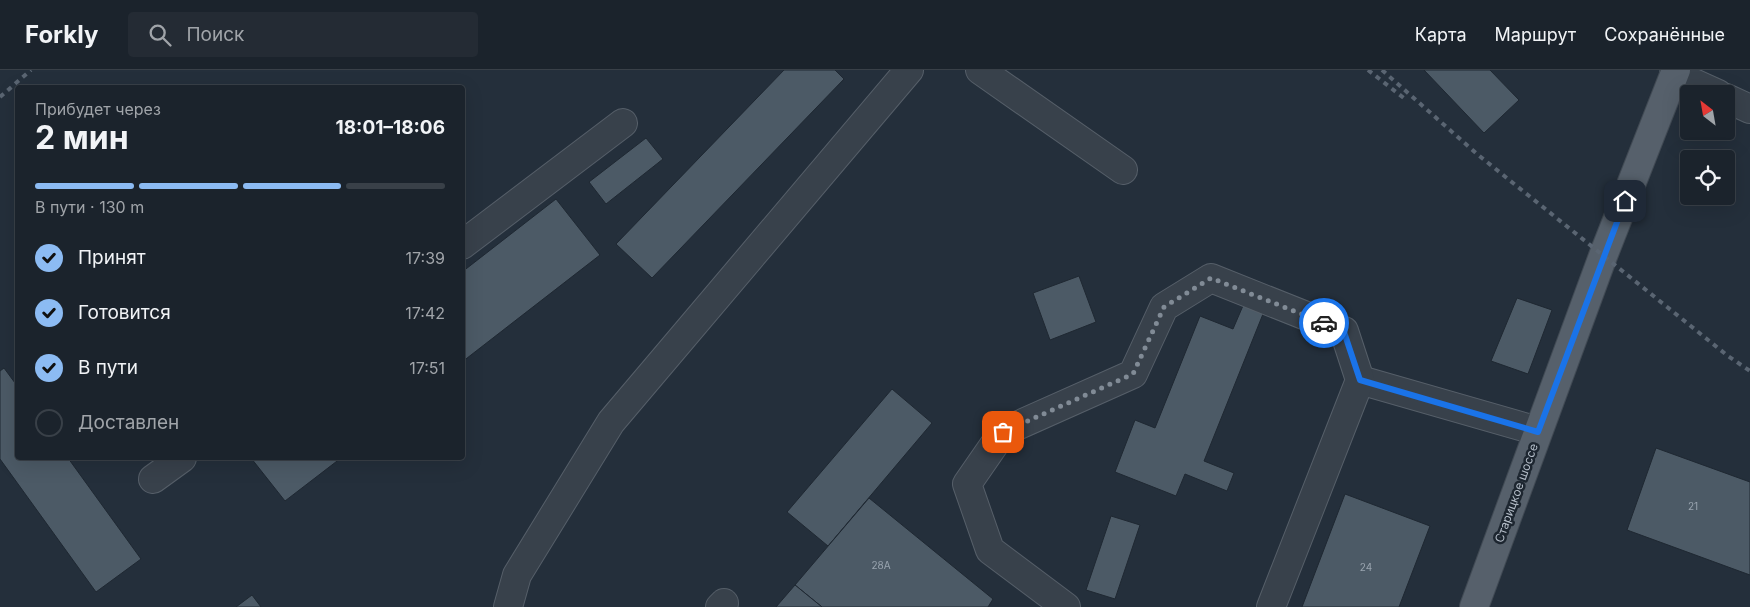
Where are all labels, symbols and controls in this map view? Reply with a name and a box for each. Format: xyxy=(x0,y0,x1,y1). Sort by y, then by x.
search box xyxy=(128,12,478,57)
text: Forkly xyxy=(25,20,98,49)
icon: search xyxy=(146,21,174,49)
text: Поиск xyxy=(186,23,244,46)
text: Карта xyxy=(1415,24,1467,45)
text: Маршрут xyxy=(1495,24,1576,45)
text: Сохранённые xyxy=(1604,24,1725,45)
north arrow xyxy=(1680,85,1735,140)
map controls xyxy=(1680,85,1735,205)
text: Прибудет через xyxy=(35,99,161,119)
text: 18:01–18:06 xyxy=(336,116,445,139)
text: 2 мин xyxy=(35,118,129,157)
button: locate xyxy=(1680,150,1735,205)
pin xyxy=(1604,180,1646,222)
icon: home xyxy=(1611,187,1639,215)
text: В пути · 130 m xyxy=(35,197,144,217)
icon: check xyxy=(35,244,63,272)
text: Принят xyxy=(78,246,146,269)
text: 17:39 xyxy=(406,248,445,268)
courier xyxy=(1299,298,1349,348)
icon: check xyxy=(35,299,63,327)
text: Готовится xyxy=(78,301,171,324)
text: 17:42 xyxy=(405,303,445,323)
icon: car xyxy=(1310,309,1338,337)
icon: check xyxy=(35,354,63,382)
text: В пути xyxy=(78,356,138,379)
text: 17:51 xyxy=(409,358,445,378)
text: Доставлен xyxy=(78,411,179,434)
pin xyxy=(982,411,1024,453)
icon: bag xyxy=(989,418,1017,446)
street label: Старицкое шоссе xyxy=(1491,441,1541,545)
house number: 21 xyxy=(1688,500,1698,512)
house number: 28А xyxy=(871,559,891,571)
house number: 24 xyxy=(1360,561,1372,573)

